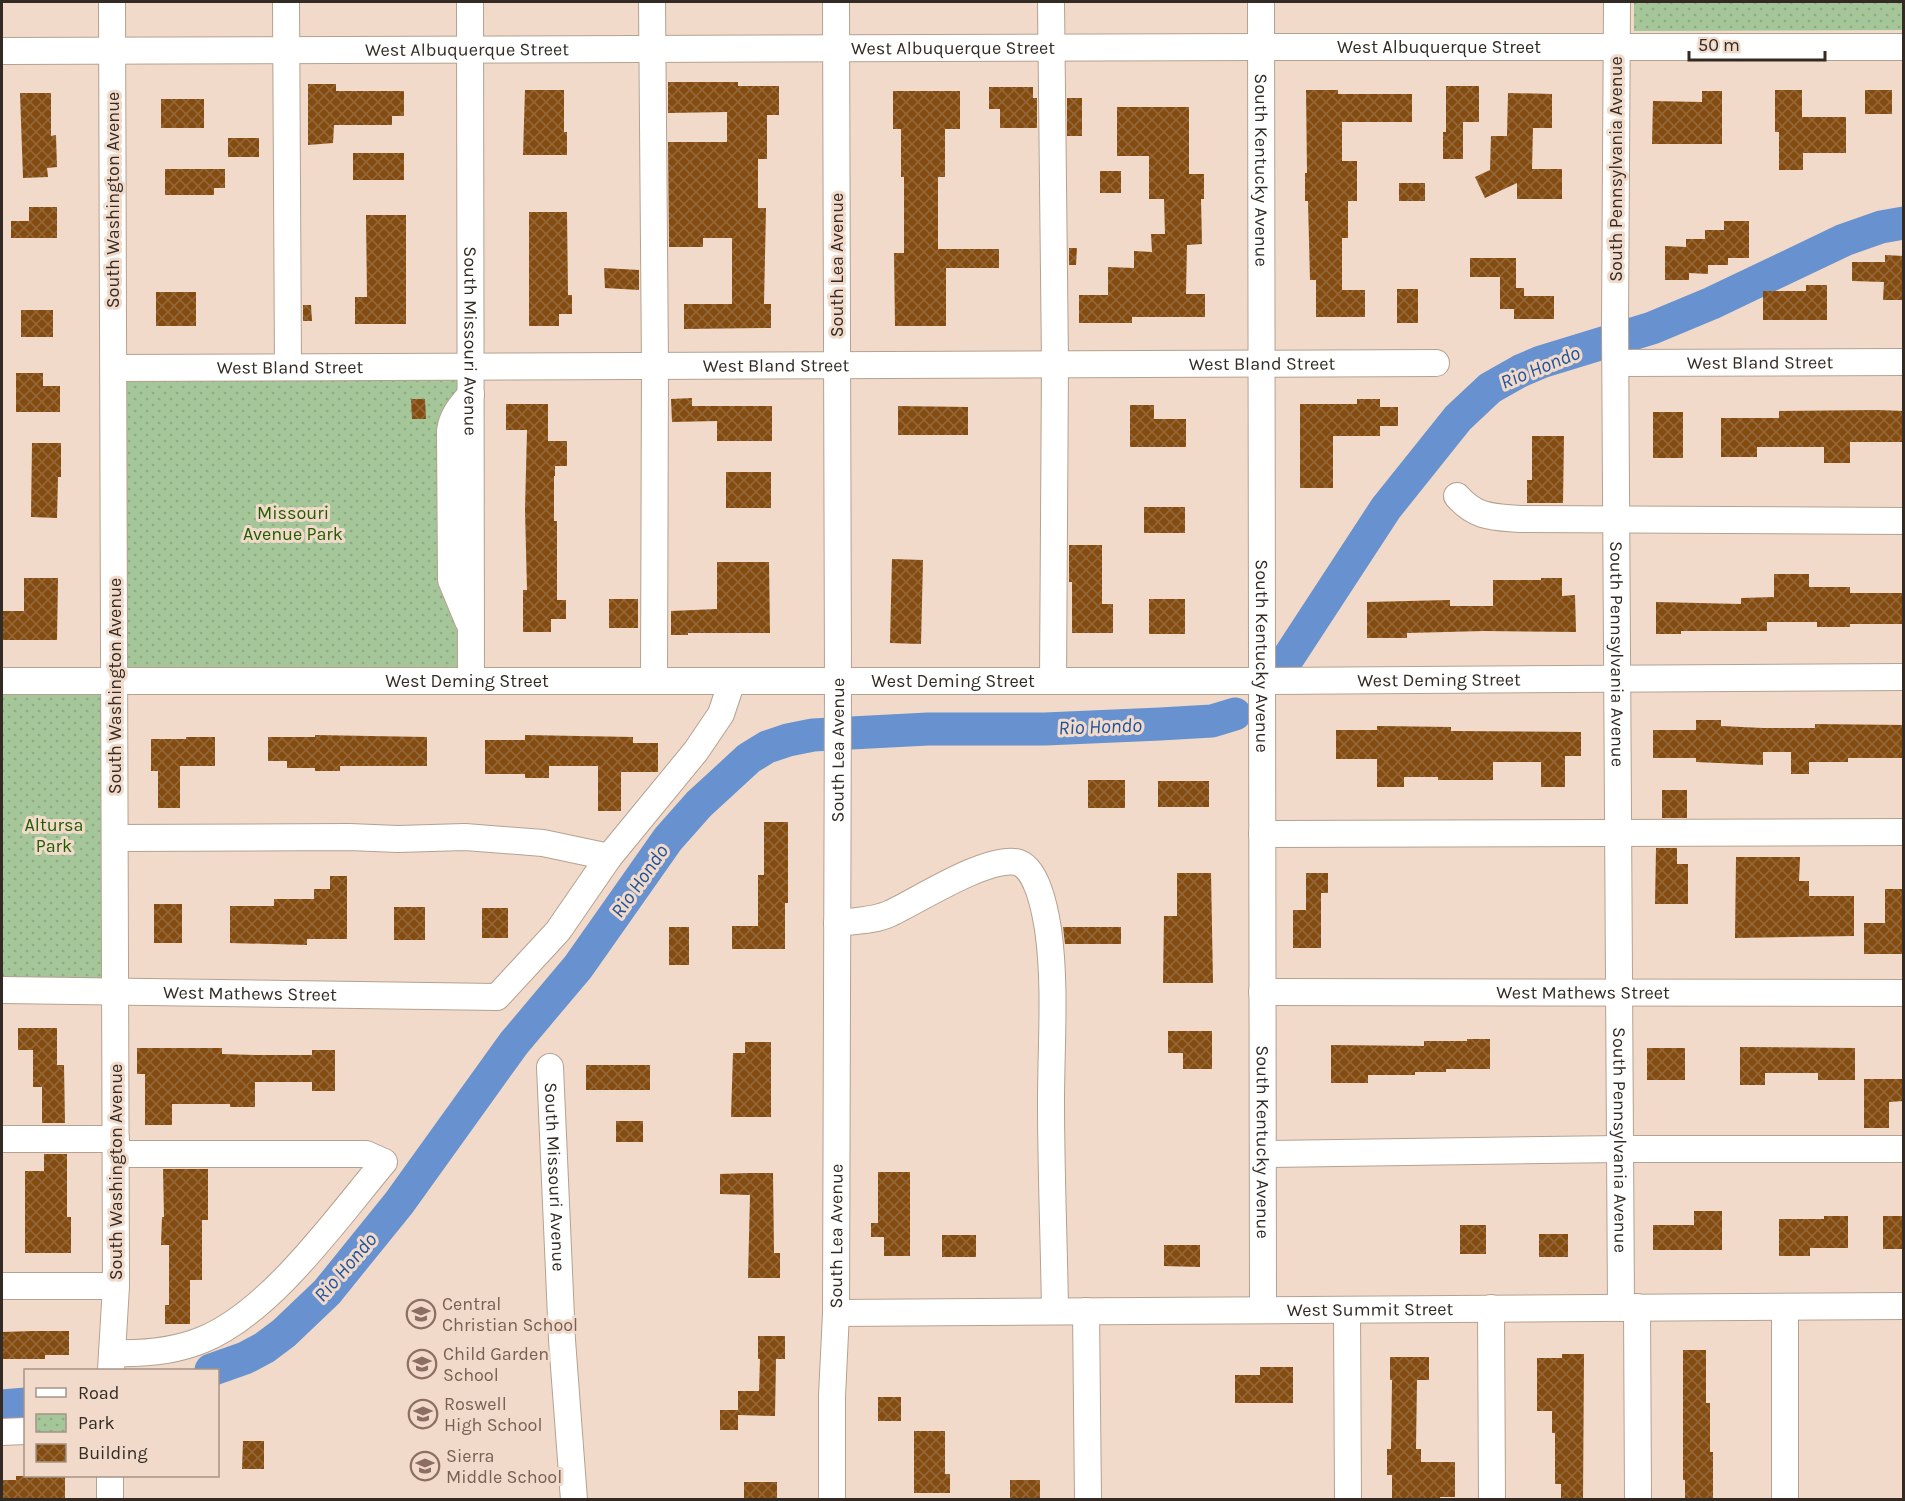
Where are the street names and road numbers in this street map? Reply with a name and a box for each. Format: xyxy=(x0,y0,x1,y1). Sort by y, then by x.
street label: West Albuquerque Street xyxy=(1337,36,1541,58)
street label: West Albuquerque Street xyxy=(851,37,1055,59)
street label: West Albuquerque Street xyxy=(365,38,569,61)
street label: South Pennsylvania Avenue xyxy=(1605,56,1627,282)
street label: South Kentucky Avenue xyxy=(1250,73,1272,267)
street label: South Washington Avenue xyxy=(102,92,124,308)
street label: South Lea Avenue xyxy=(826,193,848,337)
street label: South Missouri Avenue xyxy=(459,246,482,436)
street label: West Bland Street xyxy=(1687,351,1834,374)
street label: West Bland Street xyxy=(1189,352,1336,375)
street label: West Bland Street xyxy=(703,354,850,377)
street label: West Bland Street xyxy=(217,356,364,379)
street label: South Pennsylvania Avenue xyxy=(1605,541,1629,767)
street label: South Kentucky Avenue xyxy=(1251,559,1273,753)
street label: South Washington Avenue xyxy=(104,578,126,794)
street label: West Deming Street xyxy=(1357,668,1521,691)
street label: West Deming Street xyxy=(385,670,549,692)
street label: West Deming Street xyxy=(871,670,1035,692)
street label: South Lea Avenue xyxy=(827,678,849,823)
street label: West Mathews Street xyxy=(163,981,337,1006)
street label: West Mathews Street xyxy=(1496,981,1670,1004)
street label: South Pennsylvania Avenue xyxy=(1608,1027,1632,1253)
street label: South Kentucky Avenue xyxy=(1252,1045,1274,1239)
street label: South Washington Avenue xyxy=(105,1064,127,1280)
street label: South Missouri Avenue xyxy=(540,1082,570,1272)
street label: South Lea Avenue xyxy=(825,1164,847,1308)
street label: West Summit Street xyxy=(1287,1298,1454,1321)

